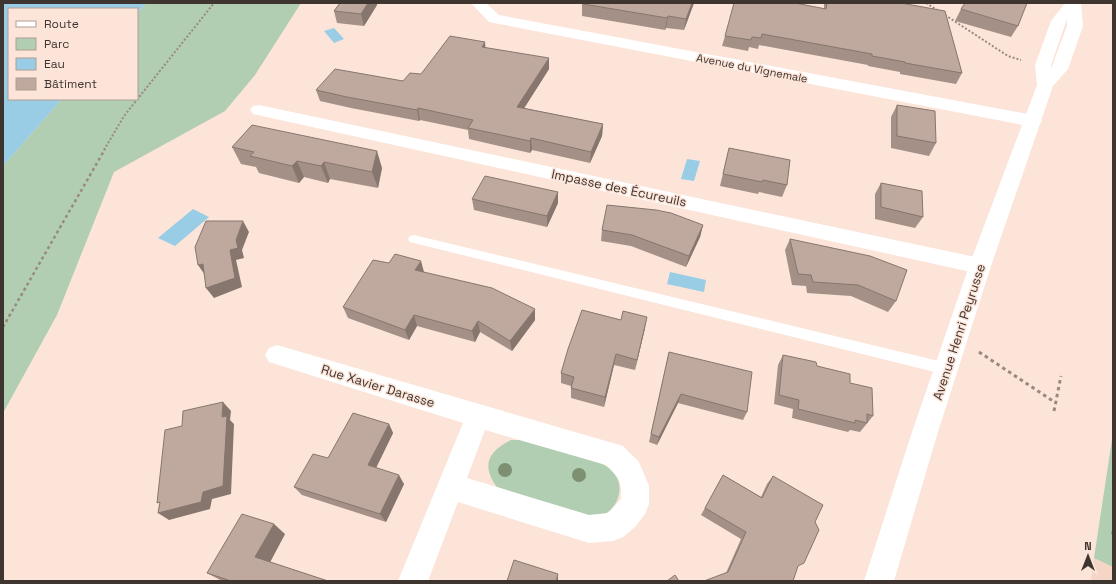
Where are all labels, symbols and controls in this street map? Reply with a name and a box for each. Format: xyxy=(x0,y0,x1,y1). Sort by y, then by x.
legend xyxy=(8,8,138,100)
text: Route xyxy=(44,16,79,32)
text: Parc xyxy=(44,36,69,52)
street label: Avenue du Vignemale xyxy=(695,50,809,86)
text: Eau xyxy=(44,56,65,72)
text: Bâtiment xyxy=(44,76,97,92)
street label: Impasse des Écureuils xyxy=(550,165,688,211)
street label: Avenue Henri Peyrusse xyxy=(929,262,989,402)
street label: Rue Xavier Darasse xyxy=(319,361,437,411)
north arrow xyxy=(1068,536,1108,576)
text: N xyxy=(1084,539,1092,553)

